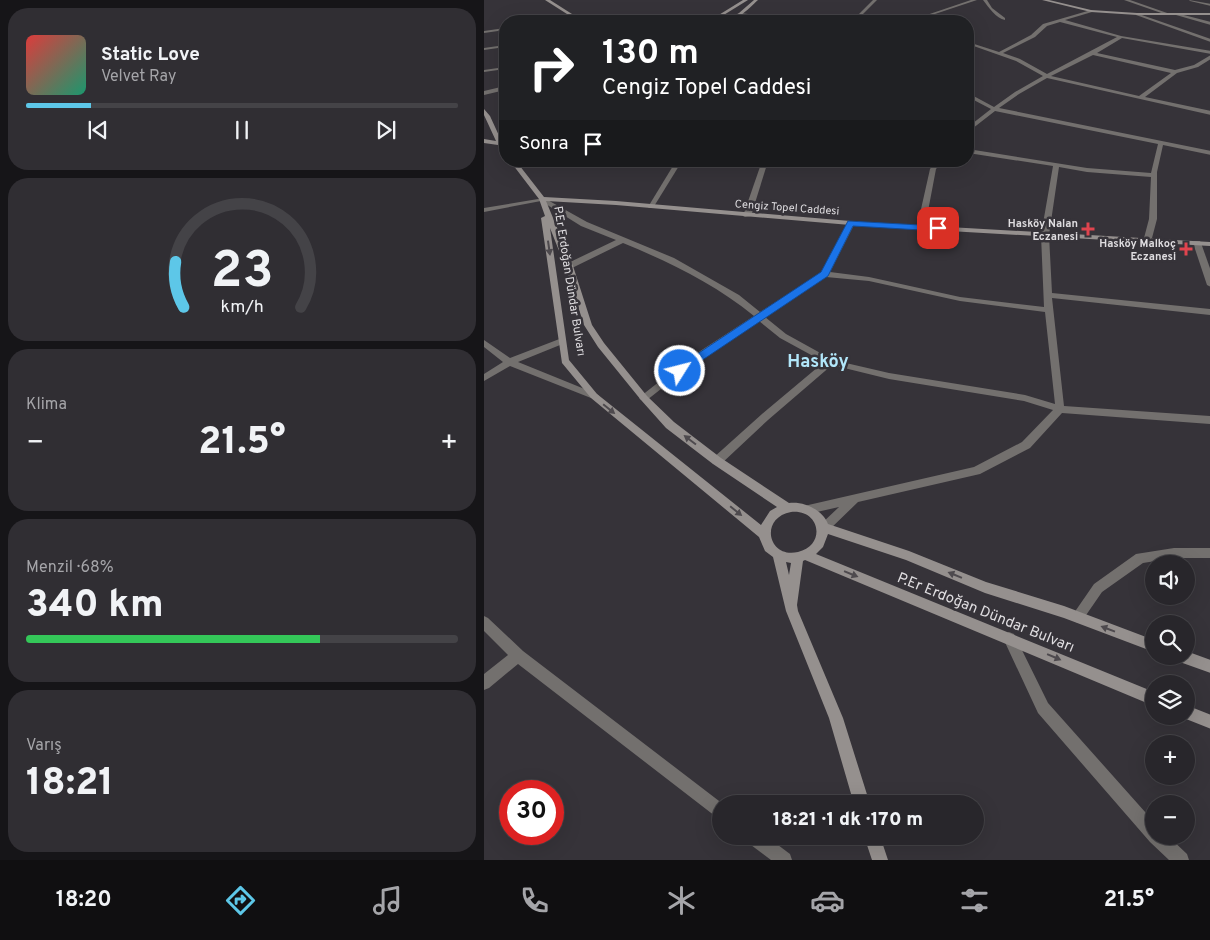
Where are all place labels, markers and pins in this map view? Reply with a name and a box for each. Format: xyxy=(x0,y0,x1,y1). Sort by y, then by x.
pin xyxy=(917,207,959,249)
place label: Hasköy Nalan Eczanesi xyxy=(1008,217,1078,244)
marker: Hasköy Nalan Eczanesi xyxy=(1082,223,1094,235)
place label: Hasköy Malkoç Eczanesi xyxy=(1099,237,1176,264)
marker: Hasköy Malkoç Eczanesi xyxy=(1180,243,1192,255)

